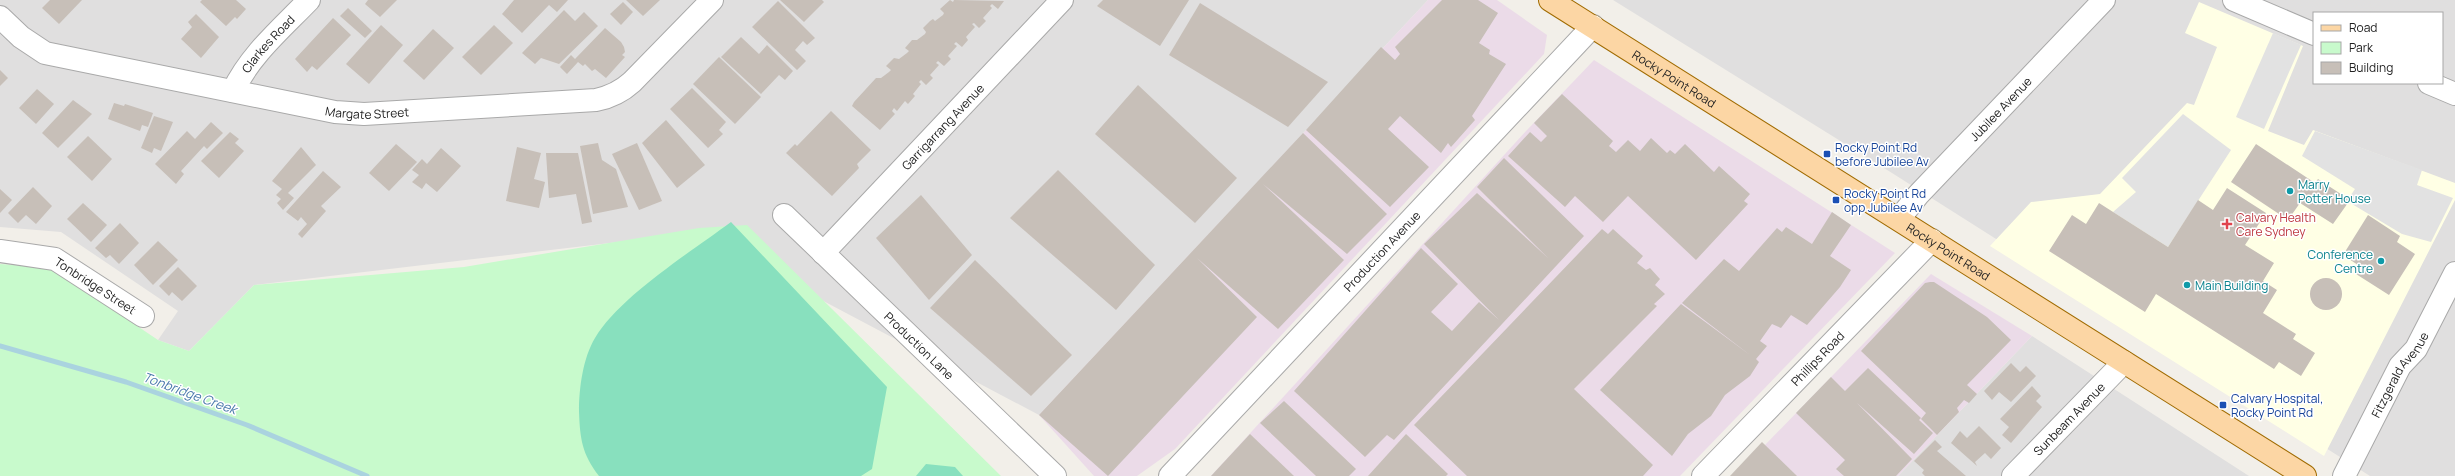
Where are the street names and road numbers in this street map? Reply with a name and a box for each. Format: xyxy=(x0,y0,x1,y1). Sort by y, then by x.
street label: Clarkes Road xyxy=(237,11,298,76)
street label: Rocky Point Road xyxy=(1629,46,1719,111)
street label: Jubilee Avenue xyxy=(1966,73,2035,145)
street label: Garrigarrang Avenue xyxy=(897,80,988,174)
street label: Margate Street xyxy=(324,102,410,123)
street label: Production Avenue xyxy=(1340,207,1424,295)
street label: Rocky Point Road xyxy=(1903,218,1994,284)
street label: Tonbridge Street xyxy=(52,253,140,318)
street label: Production Lane xyxy=(881,308,958,383)
street label: Phillips Road xyxy=(1787,327,1848,389)
street label: Fitzgerald Avenue xyxy=(2367,329,2432,420)
street label: Sunbeam Avenue xyxy=(2029,378,2108,459)

